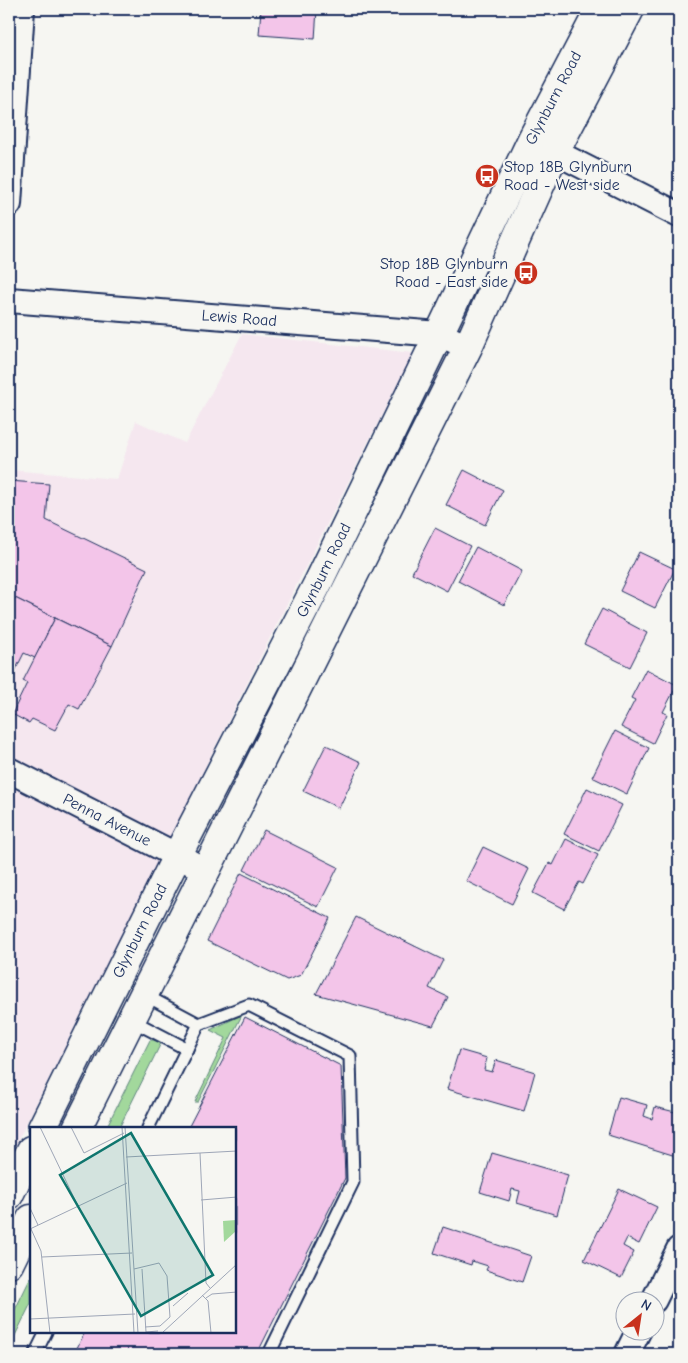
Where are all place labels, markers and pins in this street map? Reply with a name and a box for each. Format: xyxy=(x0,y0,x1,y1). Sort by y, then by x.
place label: Stop 18B Glynburn Road - West side xyxy=(504,158,632,194)
bus stop icon: Stop 18B Glynburn Road - West side xyxy=(474,163,500,189)
place label: Stop 18B Glynburn Road - East side xyxy=(380,255,508,291)
bus stop icon: Stop 18B Glynburn Road - East side xyxy=(513,260,539,286)

